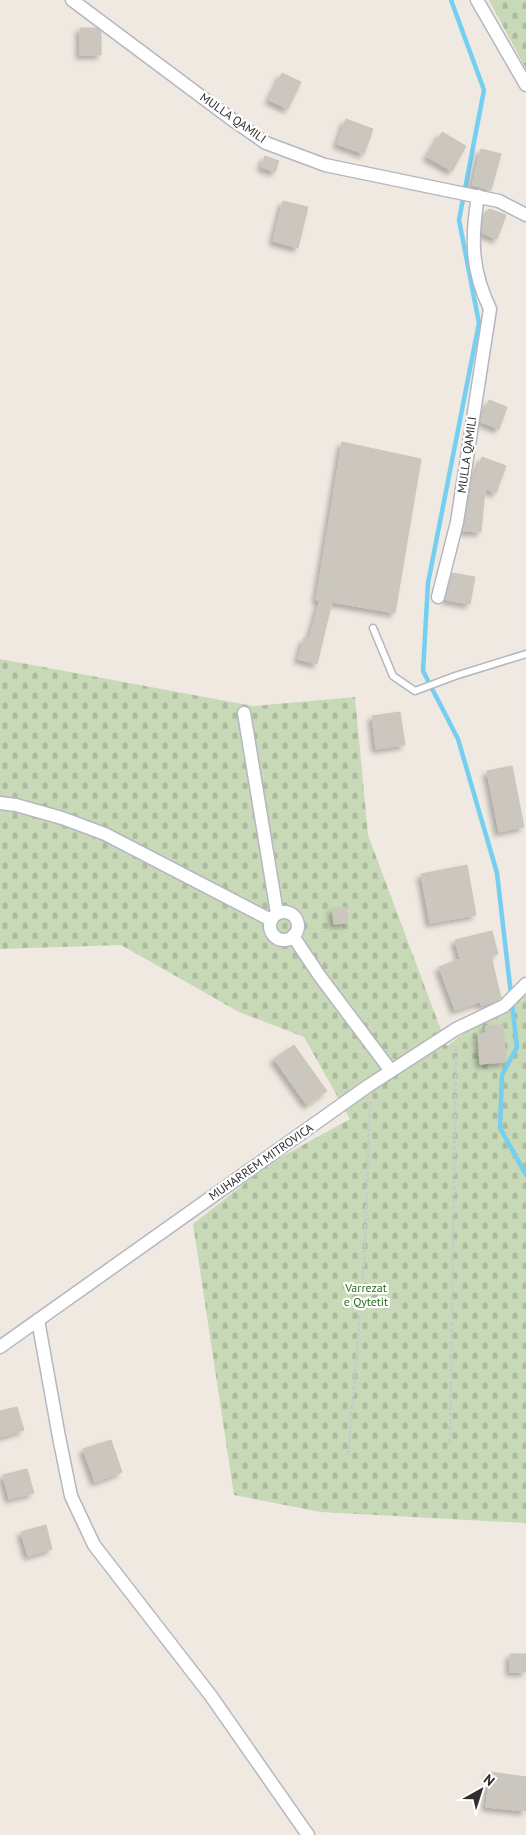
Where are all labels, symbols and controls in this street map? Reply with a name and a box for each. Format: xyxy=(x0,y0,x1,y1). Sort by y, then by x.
street label: MULLA QAMILI xyxy=(197,89,269,146)
street label: MULLA QAMILI xyxy=(454,416,479,494)
street label: MUHARREM MITROVICA xyxy=(206,1120,316,1203)
park label: Varrezat e Qytetit xyxy=(344,1280,388,1309)
north arrow xyxy=(456,1765,506,1815)
text: N xyxy=(480,1770,498,1790)

